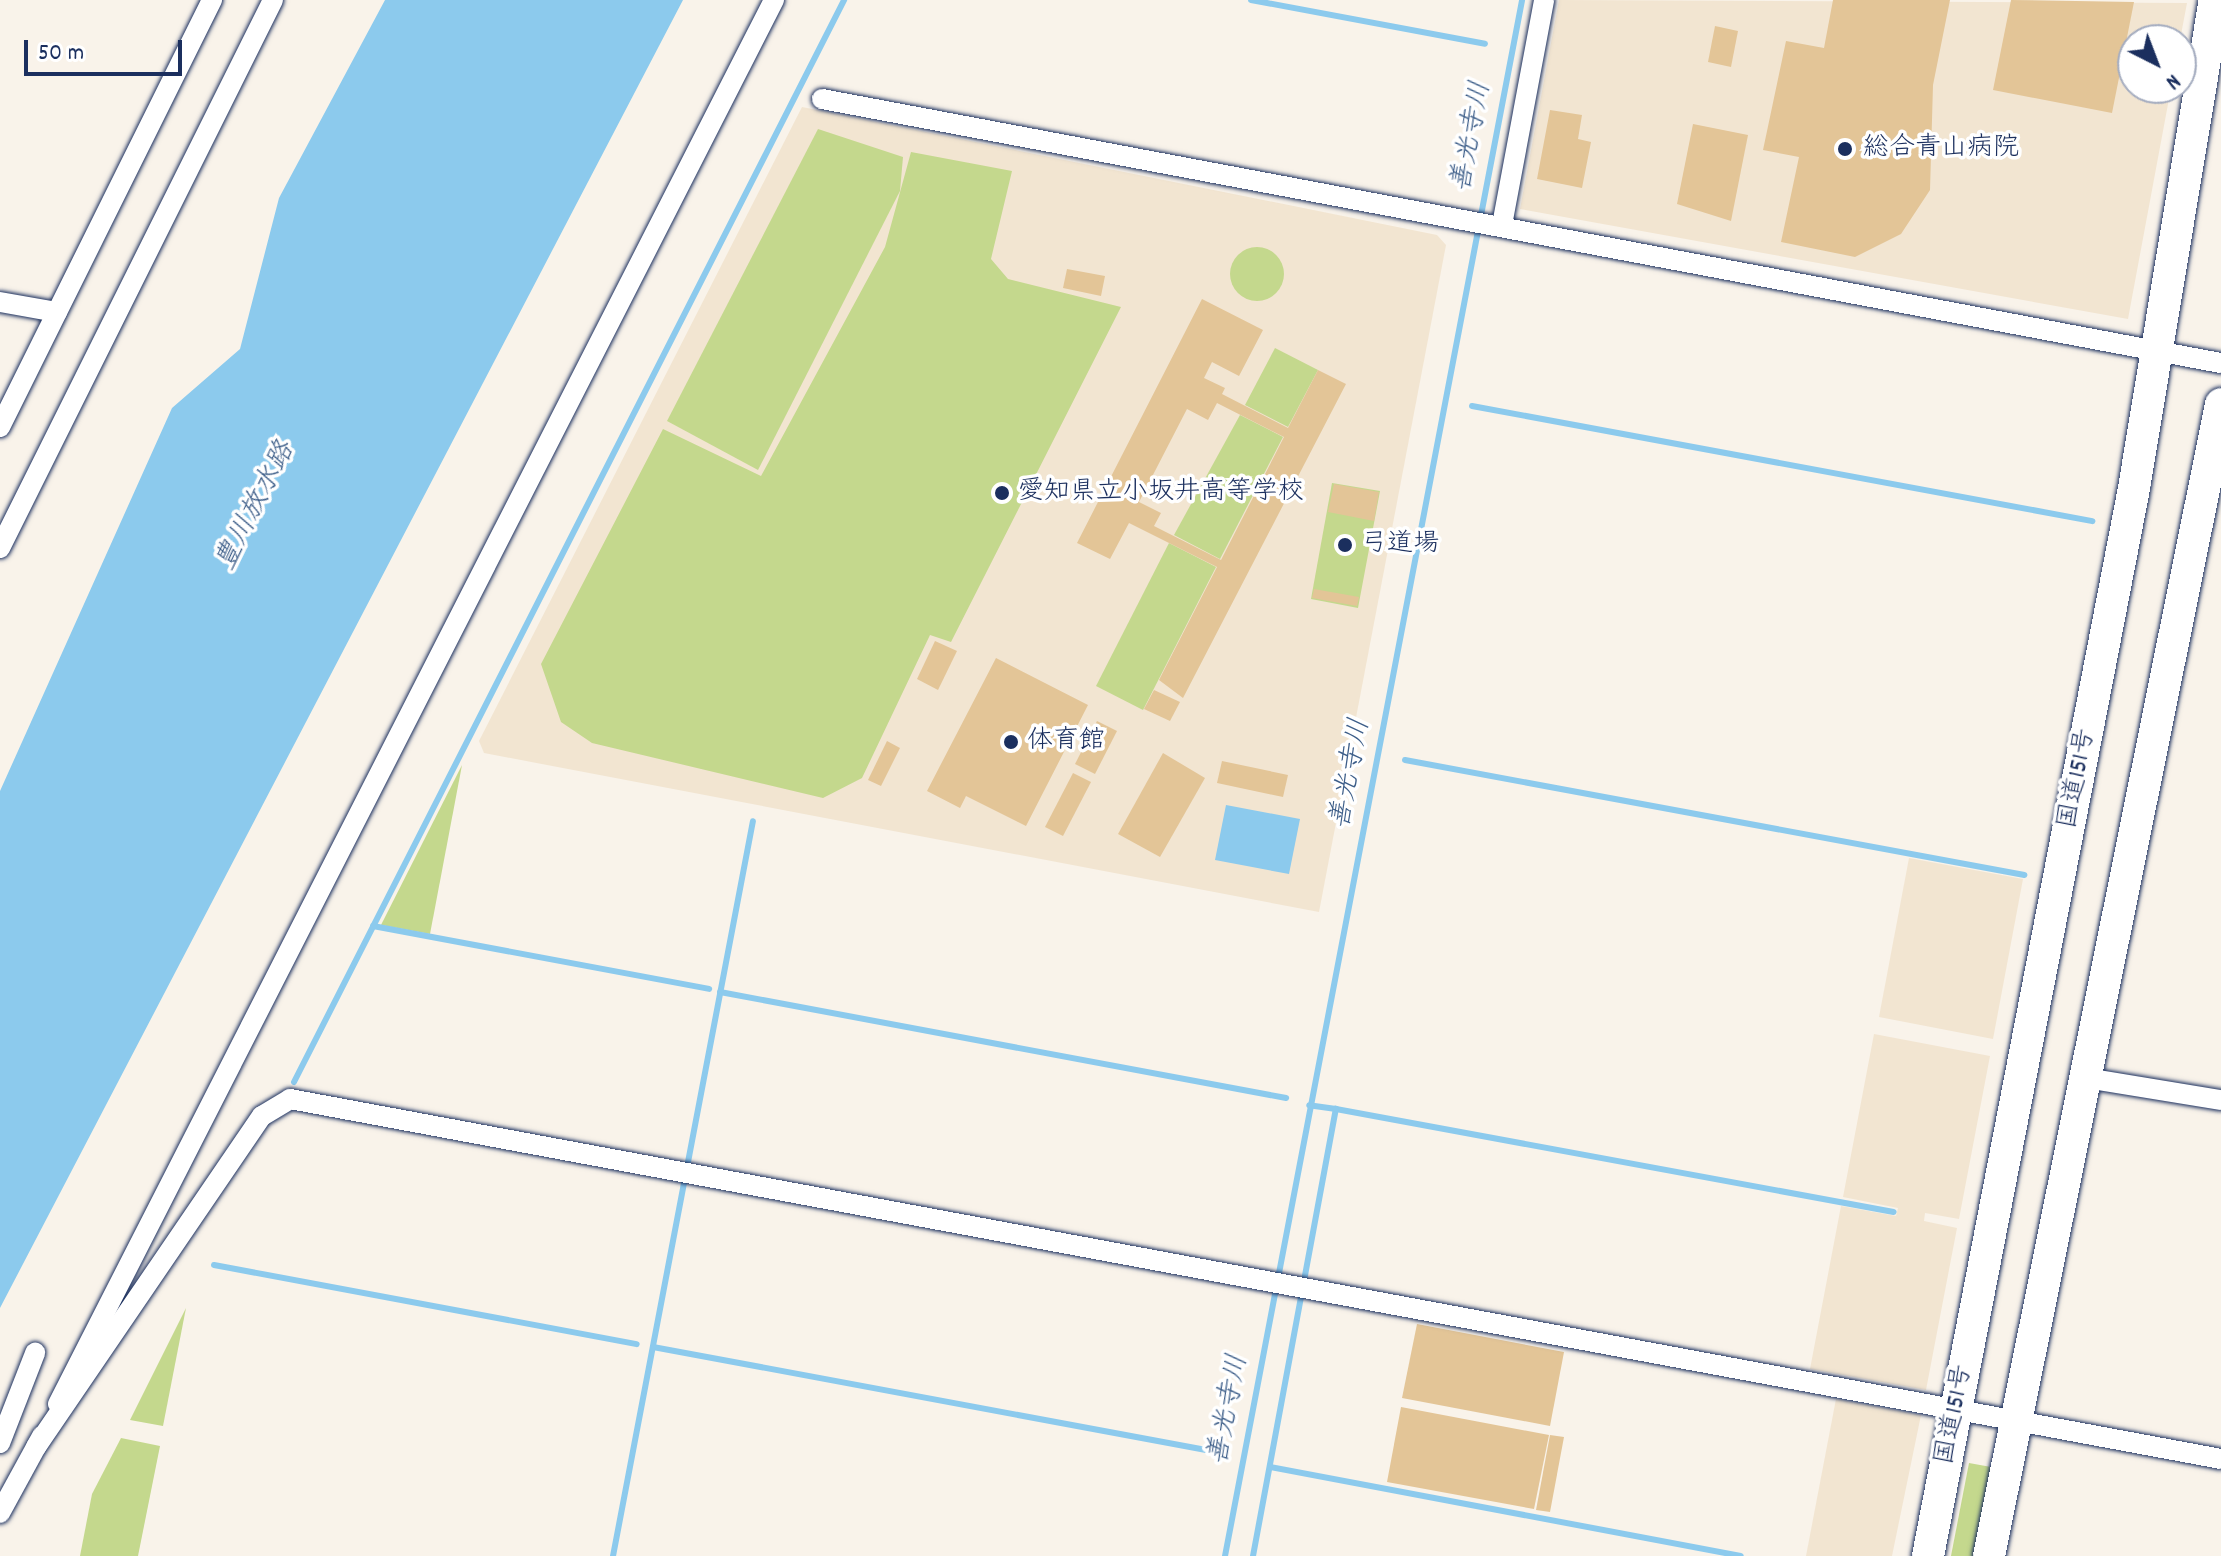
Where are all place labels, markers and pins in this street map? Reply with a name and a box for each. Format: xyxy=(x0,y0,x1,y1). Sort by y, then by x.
place label: 総合青山病院 xyxy=(1863,133,2019,165)
marker: 総合青山病院 xyxy=(1834,138,1856,160)
place label: 愛知県立小坂井高等学校 xyxy=(1018,477,1304,509)
marker: 愛知県立小坂井高等学校 xyxy=(993,484,1011,502)
place label: 弓道場 xyxy=(1361,529,1439,561)
marker: 弓道場 xyxy=(1336,536,1354,554)
place label: 体育館 xyxy=(1027,726,1105,758)
marker: 体育館 xyxy=(1002,733,1020,751)

